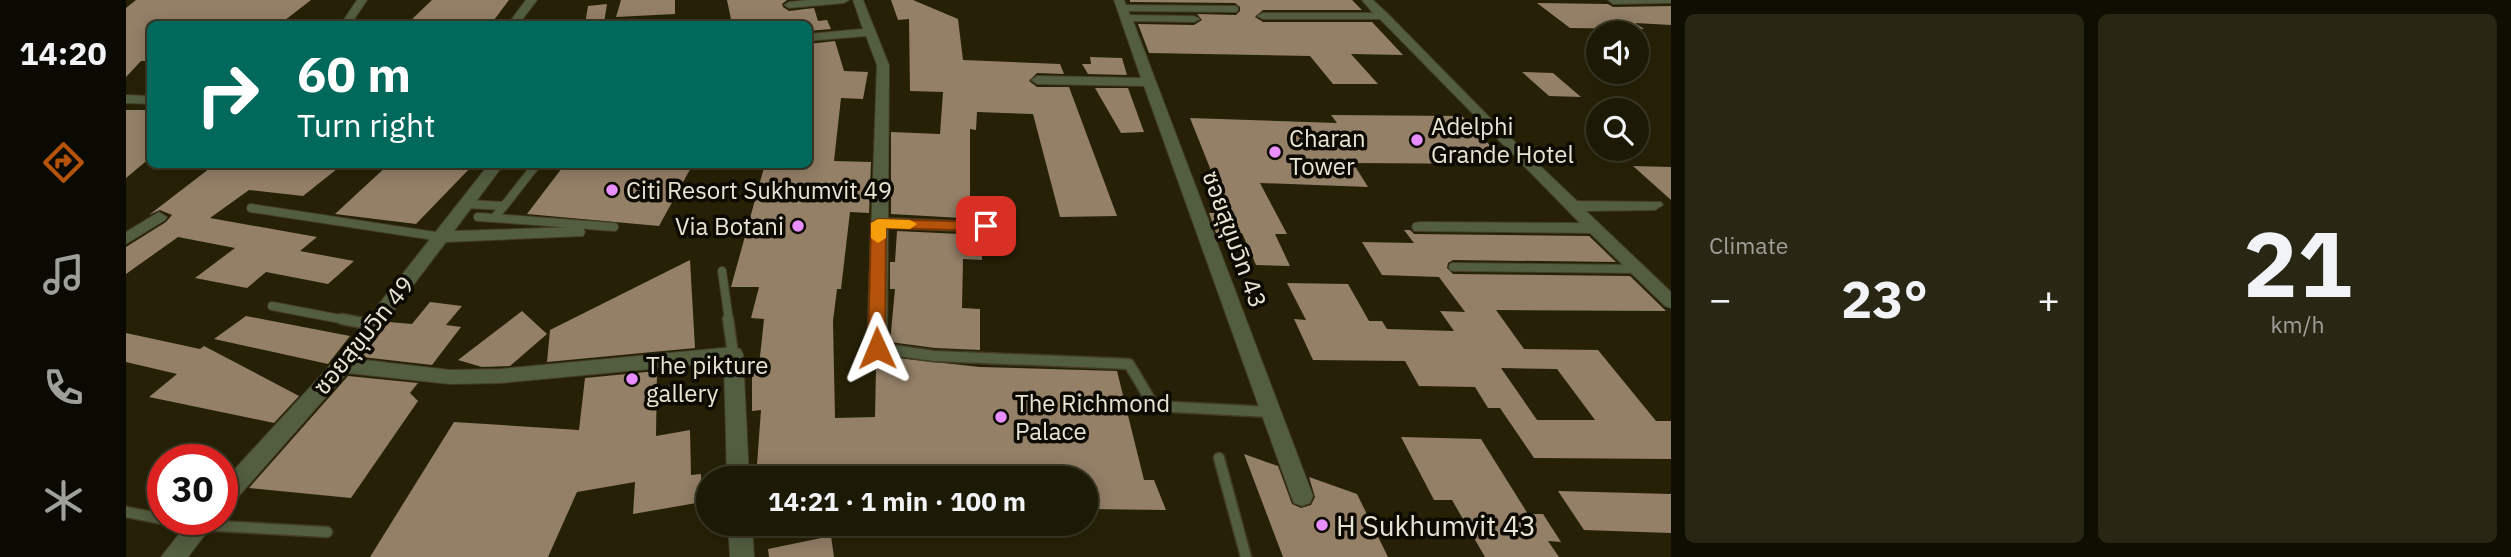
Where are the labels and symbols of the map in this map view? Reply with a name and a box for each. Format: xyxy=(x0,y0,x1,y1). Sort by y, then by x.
place label: Adelphi Grande Hotel xyxy=(1431,110,1574,170)
place label: Charan Tower xyxy=(1289,122,1366,182)
marker: Adelphi Grande Hotel xyxy=(1409,132,1425,148)
marker: Charan Tower xyxy=(1267,144,1283,160)
street label: ซอยสุขุมวิท 43 xyxy=(1195,166,1275,312)
place label: Citi Resort Sukhumvit 49 xyxy=(626,174,892,206)
marker: Citi Resort Sukhumvit 49 xyxy=(604,182,620,198)
pin xyxy=(956,196,1016,256)
place label: Via Botani xyxy=(675,210,784,242)
marker: Via Botani xyxy=(790,218,806,234)
street label: ซอยสุขุมวิท 49 xyxy=(305,269,421,401)
position arrow xyxy=(840,311,914,385)
place label: The pikture gallery xyxy=(646,349,768,409)
marker: The pikture gallery xyxy=(624,371,640,387)
place label: The Richmond Palace xyxy=(1015,387,1170,447)
marker: The Richmond Palace xyxy=(993,409,1009,425)
speed limit sign: 30 xyxy=(147,444,238,535)
place label: H Sukhumvit 43 xyxy=(1336,507,1536,544)
marker: H Sukhumvit 43 xyxy=(1314,517,1330,533)

